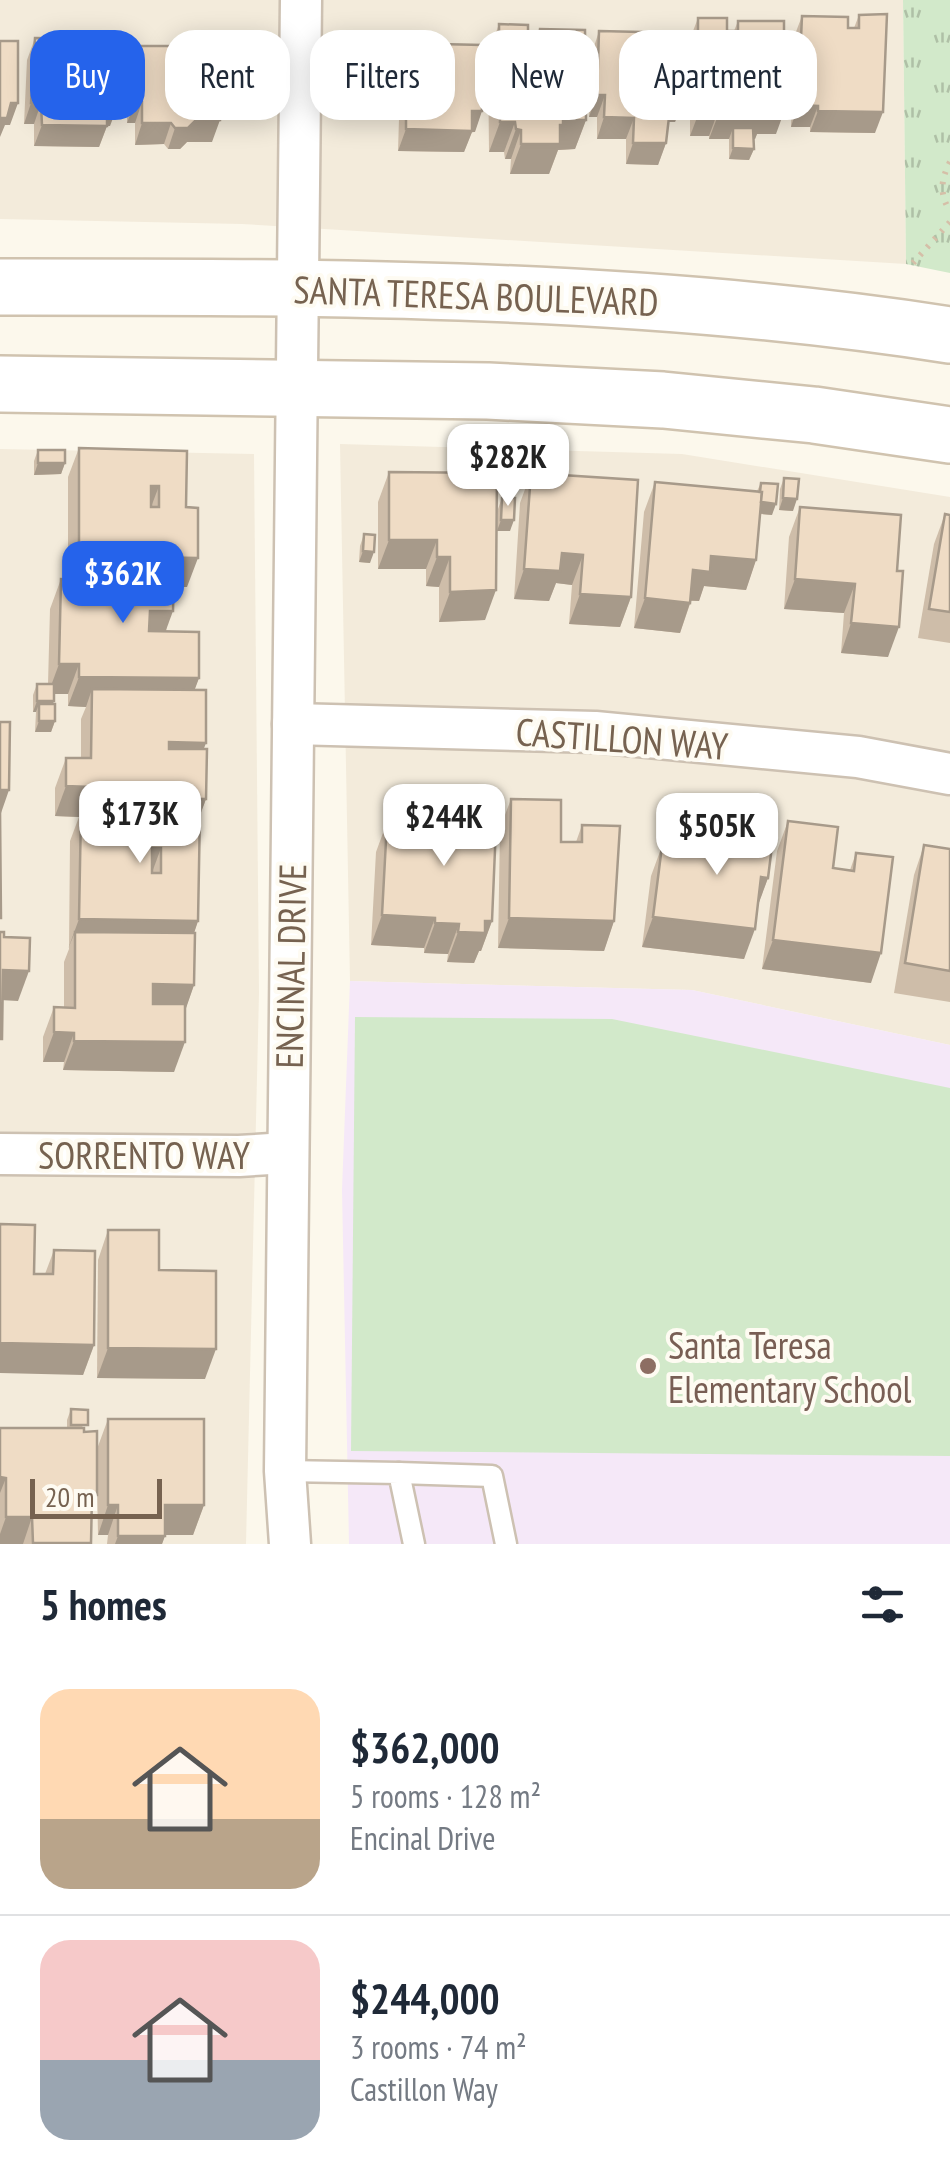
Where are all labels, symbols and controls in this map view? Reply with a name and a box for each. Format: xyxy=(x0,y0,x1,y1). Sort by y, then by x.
chip: Buy xyxy=(30,30,145,120)
chip: Rent xyxy=(165,30,290,120)
chip: Filters xyxy=(310,30,455,120)
chip: New xyxy=(475,30,599,120)
chip: Apartment xyxy=(619,30,817,120)
street label: SANTA TERESA BOULEVARD xyxy=(293,264,659,326)
pin: $282K xyxy=(438,424,578,509)
text: $282K xyxy=(469,435,547,477)
pin: $362K xyxy=(53,541,193,626)
text: $362K xyxy=(84,552,162,594)
street label: CASTILLON WAY xyxy=(514,706,730,770)
pin: $173K xyxy=(70,781,210,866)
pin: $244K xyxy=(374,784,514,869)
text: $173K xyxy=(101,792,179,834)
pin: $505K xyxy=(647,793,787,878)
text: $244K xyxy=(405,795,483,837)
text: $505K xyxy=(678,804,756,846)
street label: ENCINAL DRIVE xyxy=(264,863,316,1069)
street label: SORRENTO WAY xyxy=(38,1130,251,1179)
place label: Santa Teresa Elementary School xyxy=(668,1320,912,1413)
marker: Santa Teresa Elementary School xyxy=(637,1355,659,1377)
scale bar xyxy=(30,1474,162,1518)
text: 20 m xyxy=(45,1478,94,1515)
text: 5 homes xyxy=(40,1577,167,1632)
icon: filters xyxy=(855,1577,910,1632)
text: $362,000 xyxy=(350,1720,500,1775)
icon: home xyxy=(120,1729,240,1849)
text: 5 rooms · 128 m² xyxy=(350,1775,541,1817)
text: Encinal Drive xyxy=(350,1817,495,1859)
text: $244,000 xyxy=(350,1971,500,2026)
icon: home xyxy=(120,1980,240,2100)
text: 3 rooms · 74 m² xyxy=(350,2026,527,2068)
text: Castillon Way xyxy=(350,2068,498,2110)

